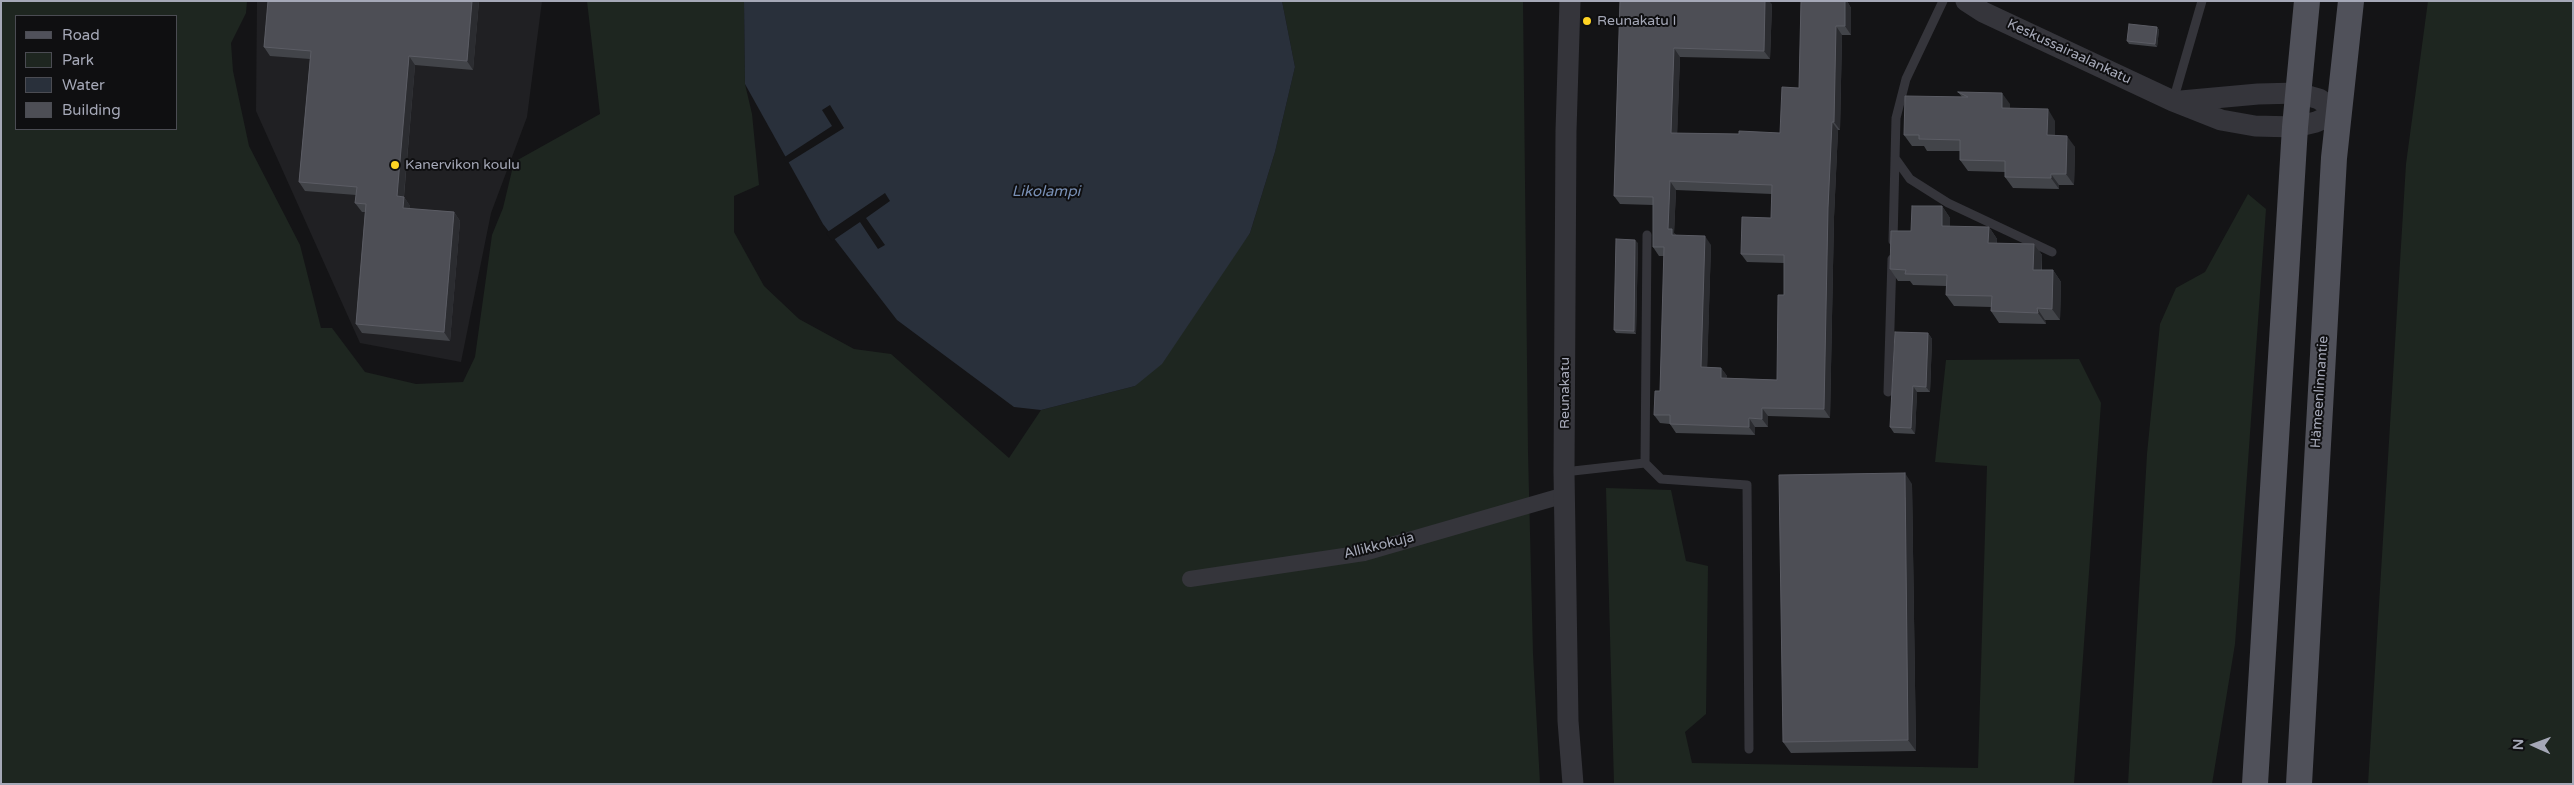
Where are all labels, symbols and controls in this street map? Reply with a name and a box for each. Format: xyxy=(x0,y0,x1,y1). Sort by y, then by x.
place label: Reunakatu I xyxy=(1597,13,1677,29)
legend xyxy=(15,15,178,130)
marker: Reunakatu I xyxy=(1581,15,1593,27)
street label: Keskussairaalankatu xyxy=(2004,16,2134,88)
text: Road xyxy=(62,26,100,44)
text: Park xyxy=(62,51,94,69)
text: Water xyxy=(62,76,105,94)
text: Building xyxy=(62,101,121,119)
place label: Kanervikon koulu xyxy=(405,157,520,173)
marker: Kanervikon koulu xyxy=(389,159,401,171)
water label: Likolampi xyxy=(1012,183,1080,201)
street label: Hämeenlinnantie xyxy=(2308,335,2332,449)
street label: Reunakatu xyxy=(1557,357,1573,429)
street label: Allikkokuja xyxy=(1342,529,1416,563)
north arrow xyxy=(2509,720,2559,770)
text: N xyxy=(2510,739,2527,750)

